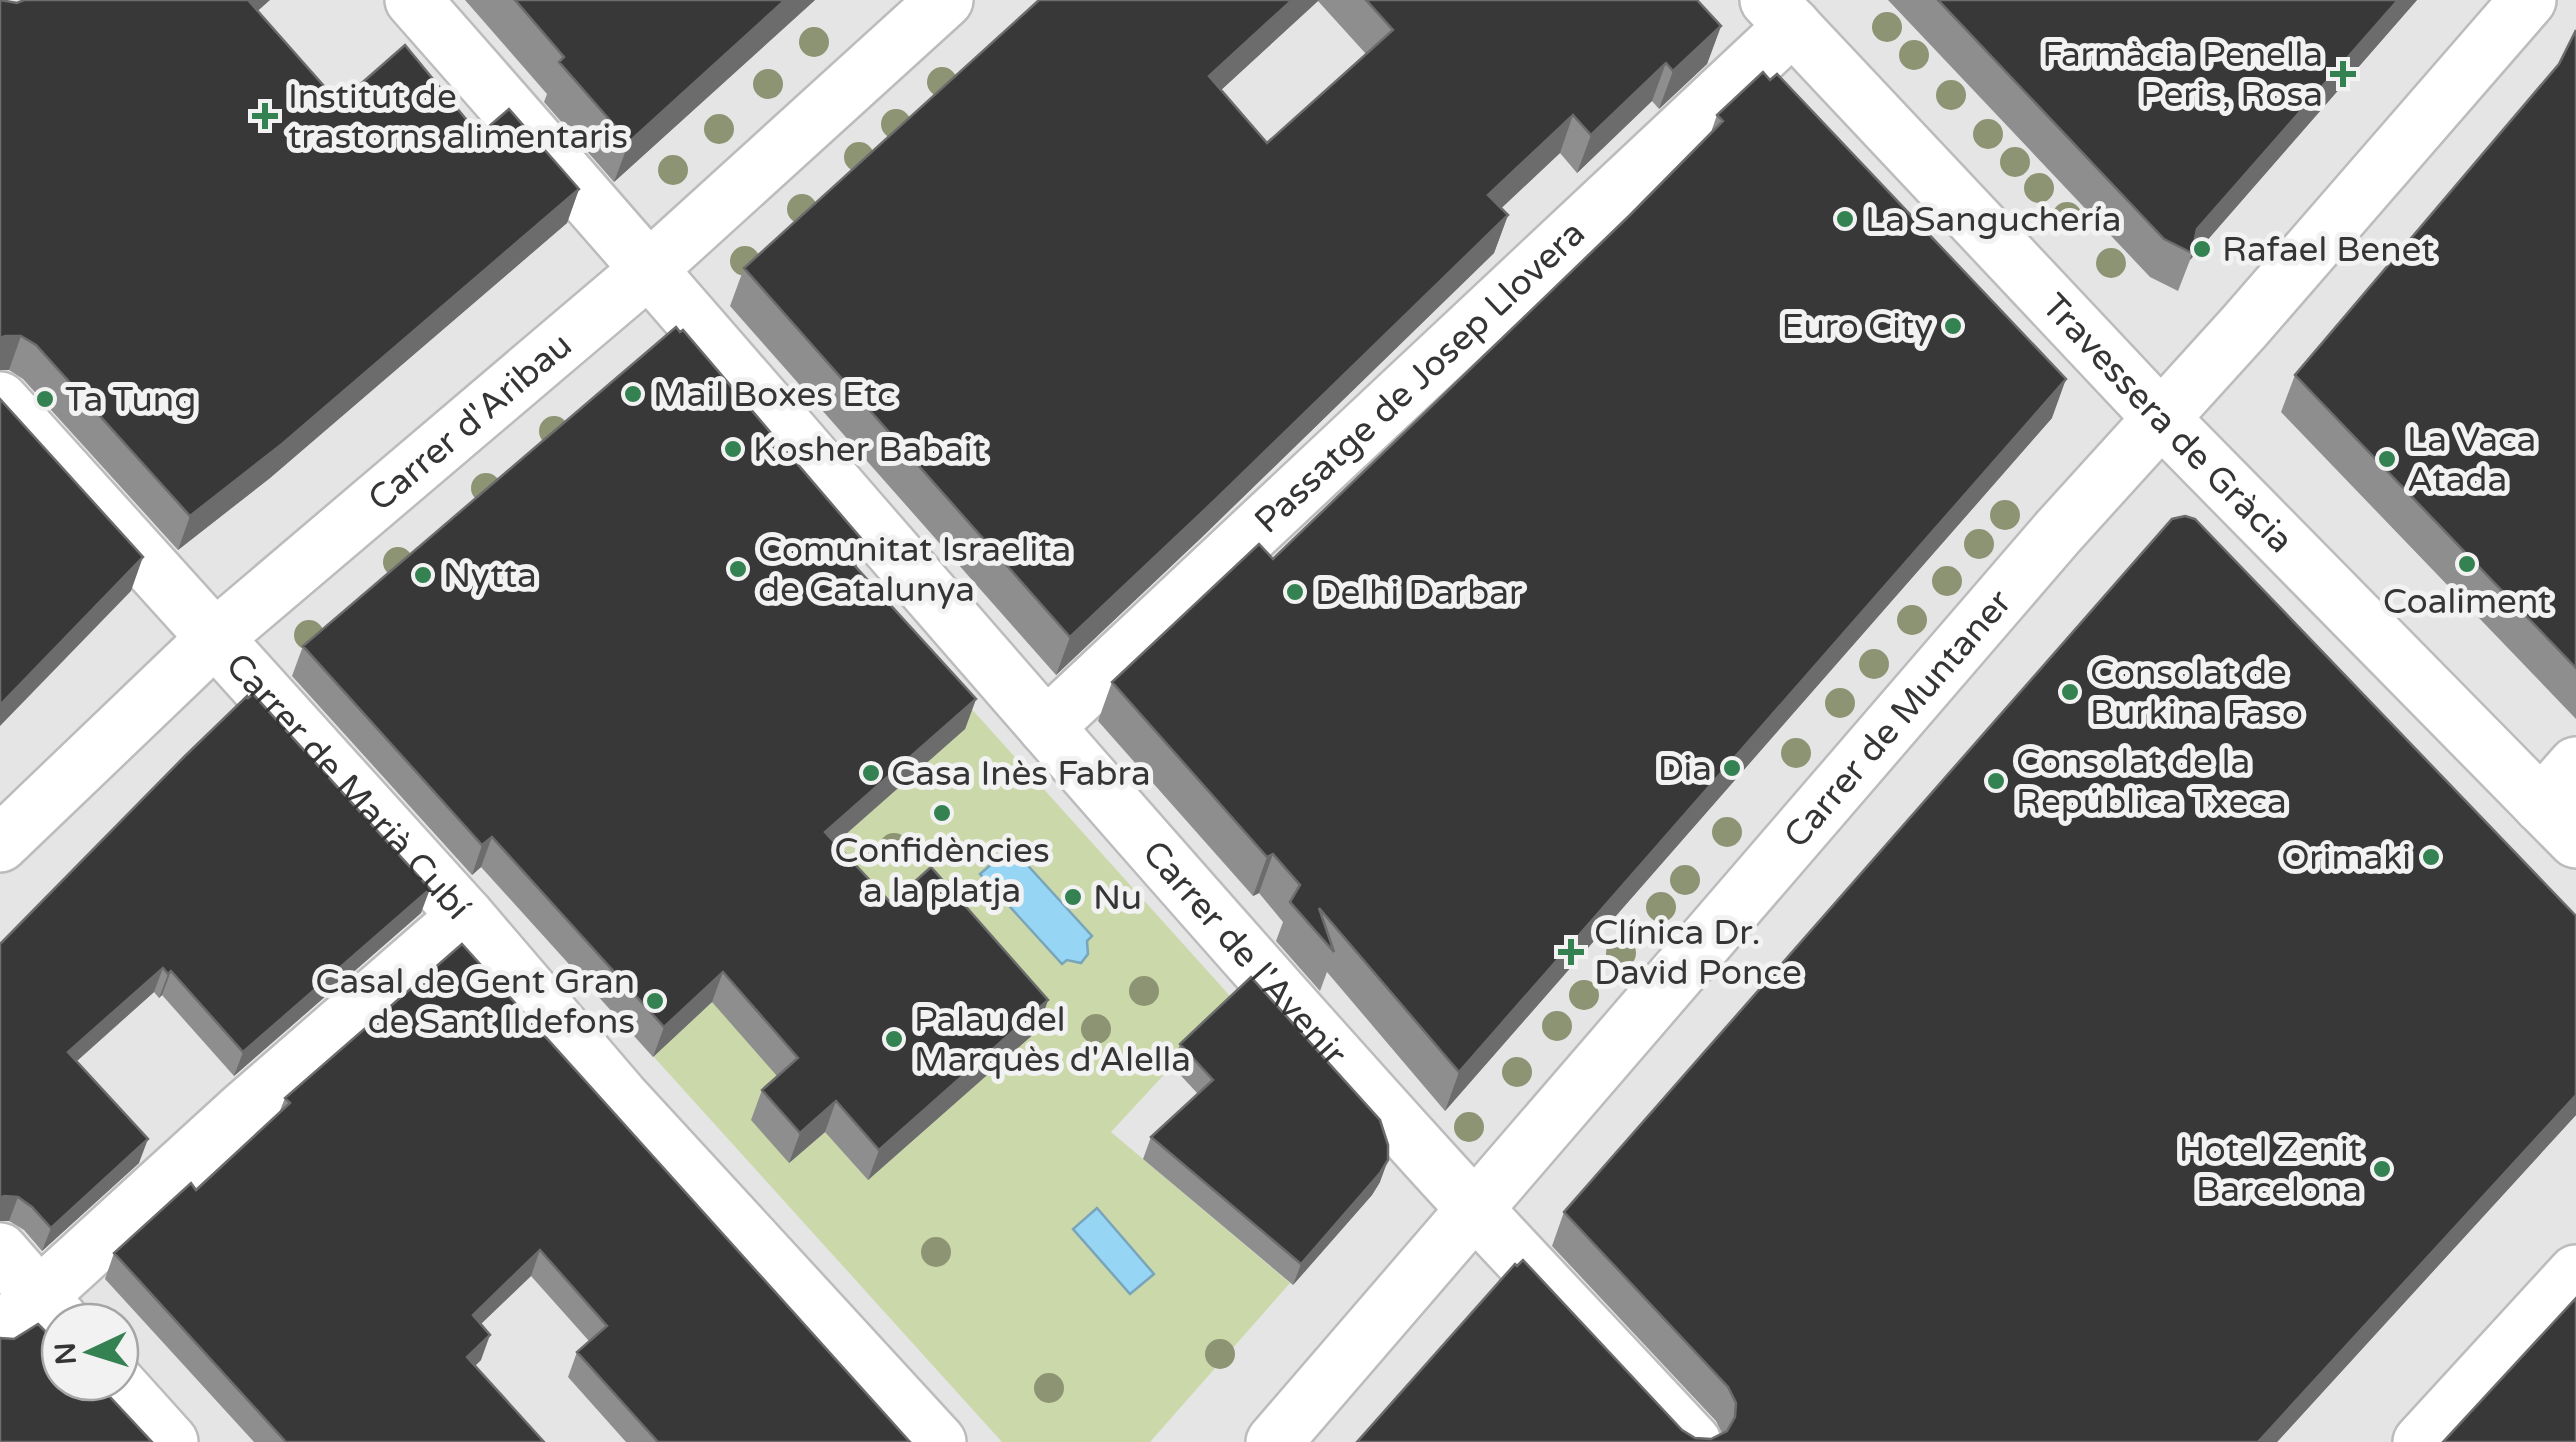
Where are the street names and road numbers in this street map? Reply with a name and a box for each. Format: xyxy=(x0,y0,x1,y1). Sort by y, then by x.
street label: Passatge de Josep Llovera xyxy=(1246,213,1594,542)
street label: Travessera de Gràcia xyxy=(2033,285,2301,562)
street label: Carrer d'Aribau xyxy=(360,324,580,520)
street label: Carrer de Muntaner xyxy=(1776,581,2021,857)
street label: Carrer de Marià Cubí xyxy=(217,645,479,928)
street label: Carrer de l'Avenir xyxy=(1133,832,1355,1075)

